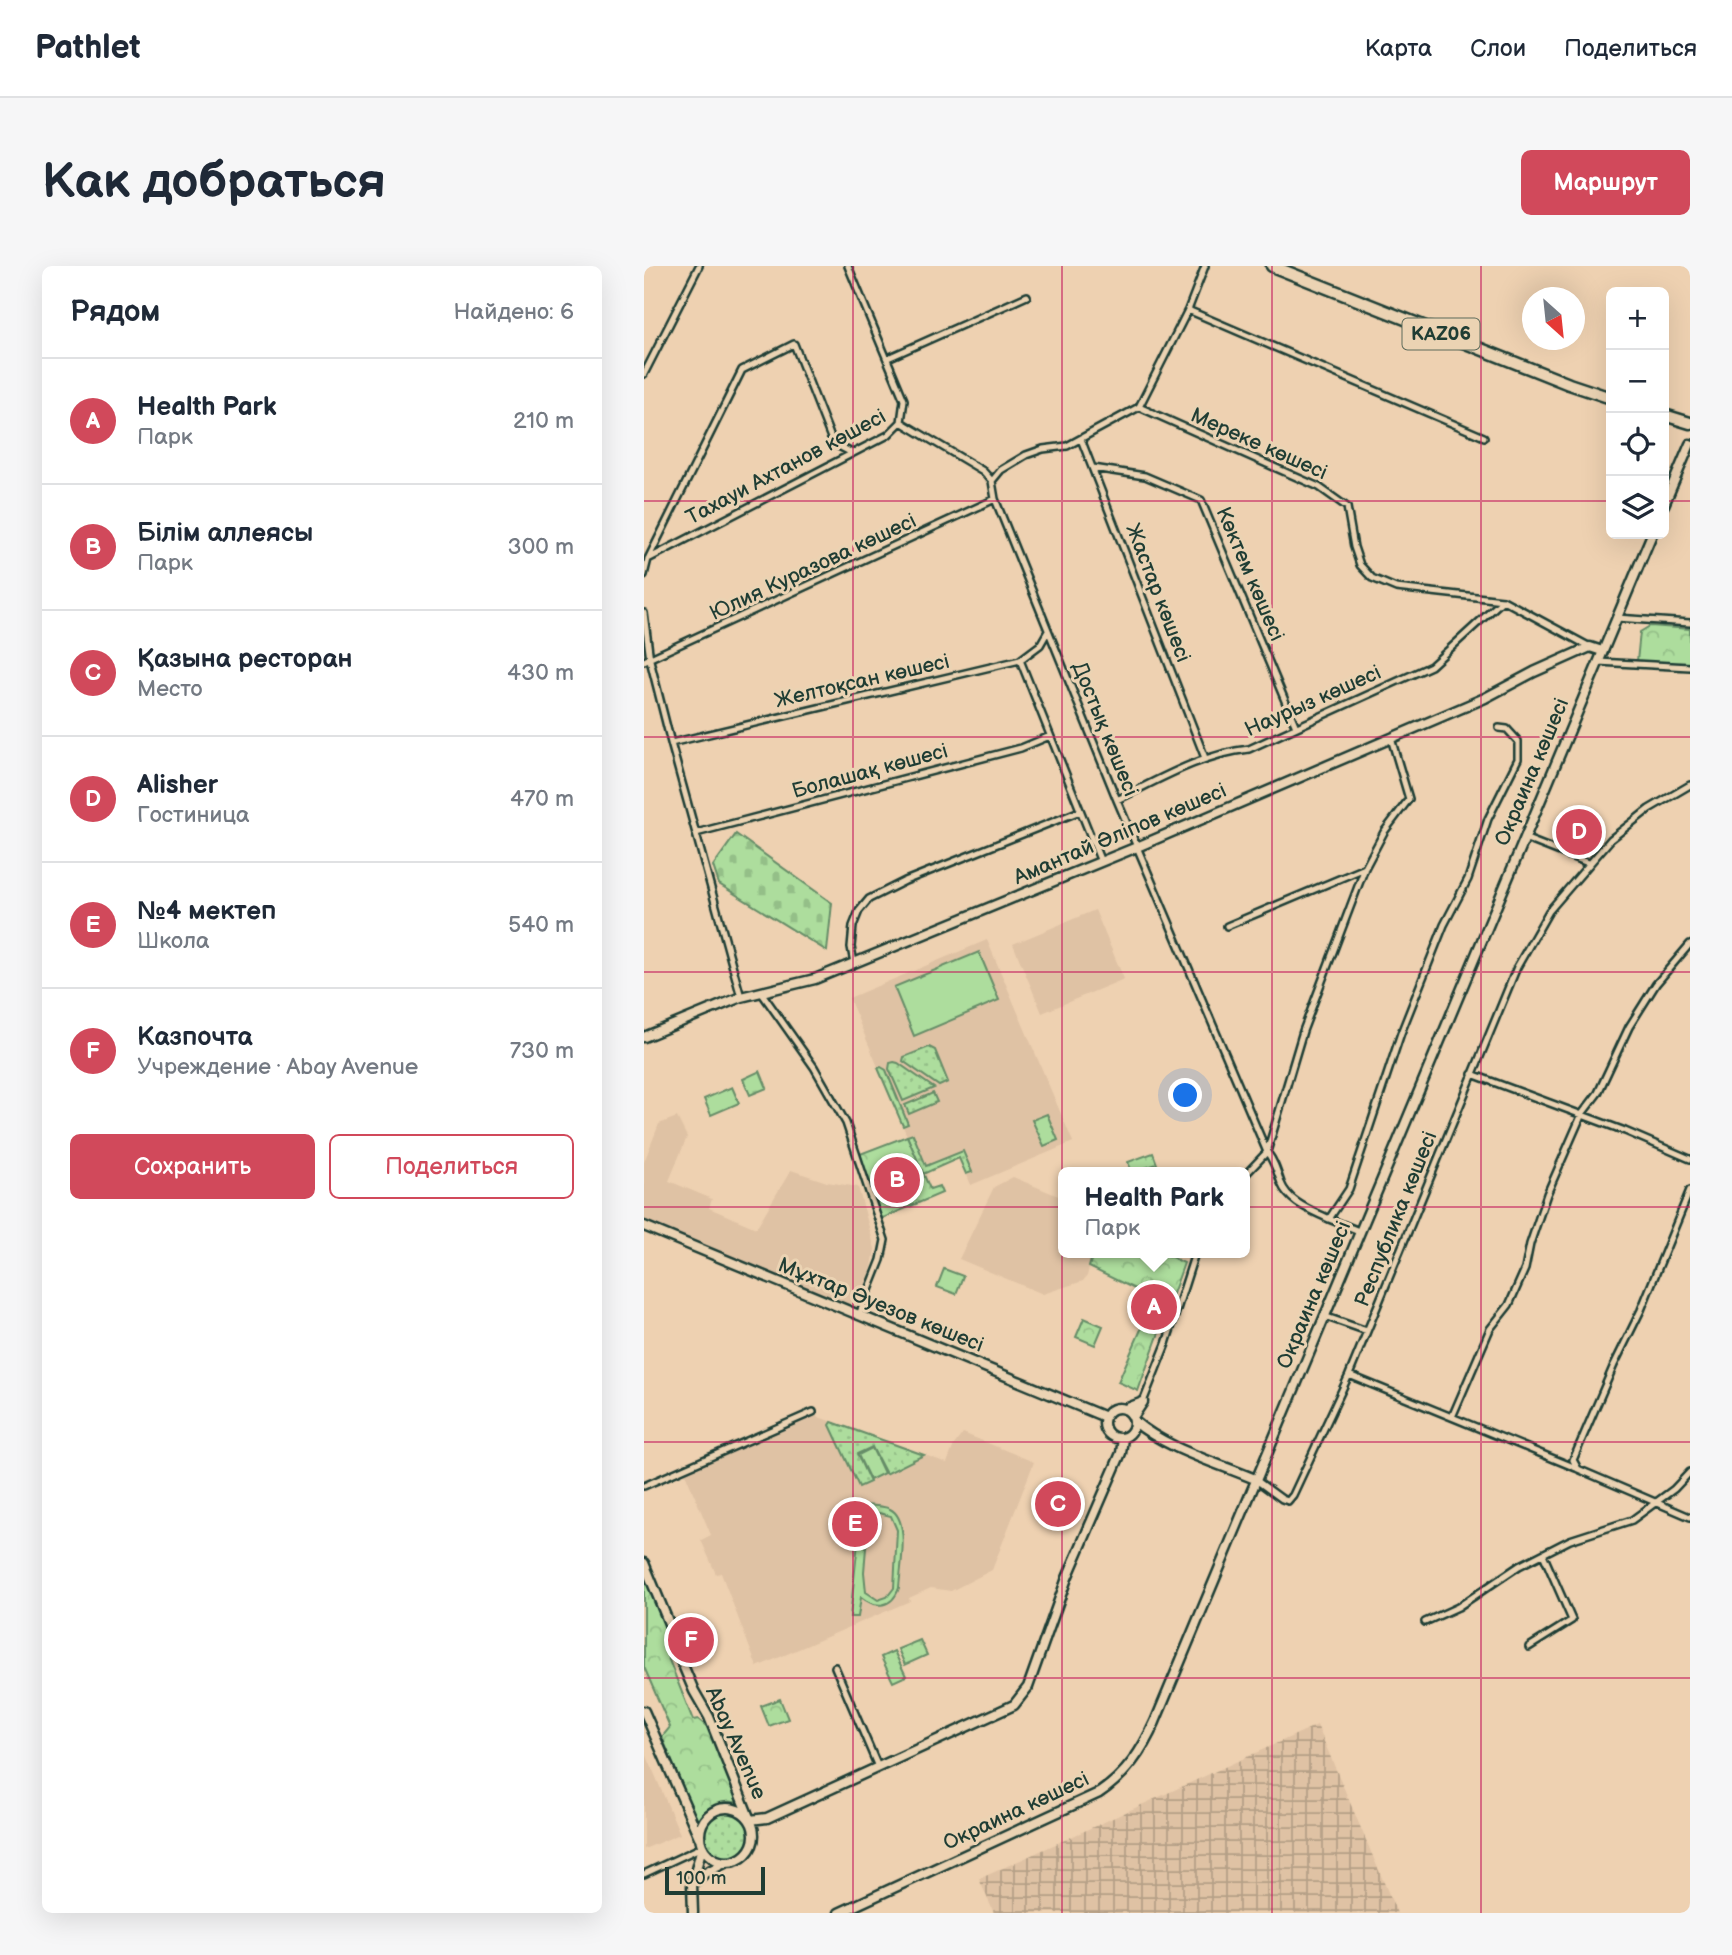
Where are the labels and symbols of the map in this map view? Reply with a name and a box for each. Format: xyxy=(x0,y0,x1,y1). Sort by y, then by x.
north arrow xyxy=(1522,287,1585,350)
road number: KАZ06 xyxy=(1402,318,1480,349)
street label: Мереке көшесі xyxy=(1187,403,1331,485)
street label: Тахауи Ахтанов көшесі xyxy=(682,404,890,530)
street label: Көктем көшесі xyxy=(1211,503,1289,645)
street label: Юлия Куразова көшесі xyxy=(706,508,920,626)
street label: Жастар көшесі xyxy=(1120,520,1196,666)
street label: Желтоқсан көшесі xyxy=(772,649,952,713)
street label: Достық көшесі xyxy=(1067,658,1143,800)
street label: Наурыз көшесі xyxy=(1241,660,1385,742)
street label: Окраина көшесі xyxy=(1490,694,1574,850)
street label: Болашақ көшесі xyxy=(789,738,951,804)
street label: Амантай Әліпов көшесі xyxy=(1009,778,1230,891)
pin: D xyxy=(1556,806,1602,858)
your location xyxy=(1168,1078,1202,1112)
street label: Республика көшесі xyxy=(1349,1128,1443,1310)
pin: B xyxy=(874,1154,920,1206)
street label: Окраина көшесі xyxy=(1272,1217,1356,1373)
street label: Мұхтар Әуезов көшесі xyxy=(775,1252,987,1358)
pin: A xyxy=(1131,1281,1177,1333)
pin: C xyxy=(1035,1478,1081,1530)
pin: E xyxy=(832,1498,878,1550)
pin: F xyxy=(668,1614,714,1666)
street label: Abay Avenue xyxy=(700,1683,772,1803)
street label: Окраина көшесі xyxy=(939,1766,1093,1856)
scale bar xyxy=(665,1864,765,1896)

